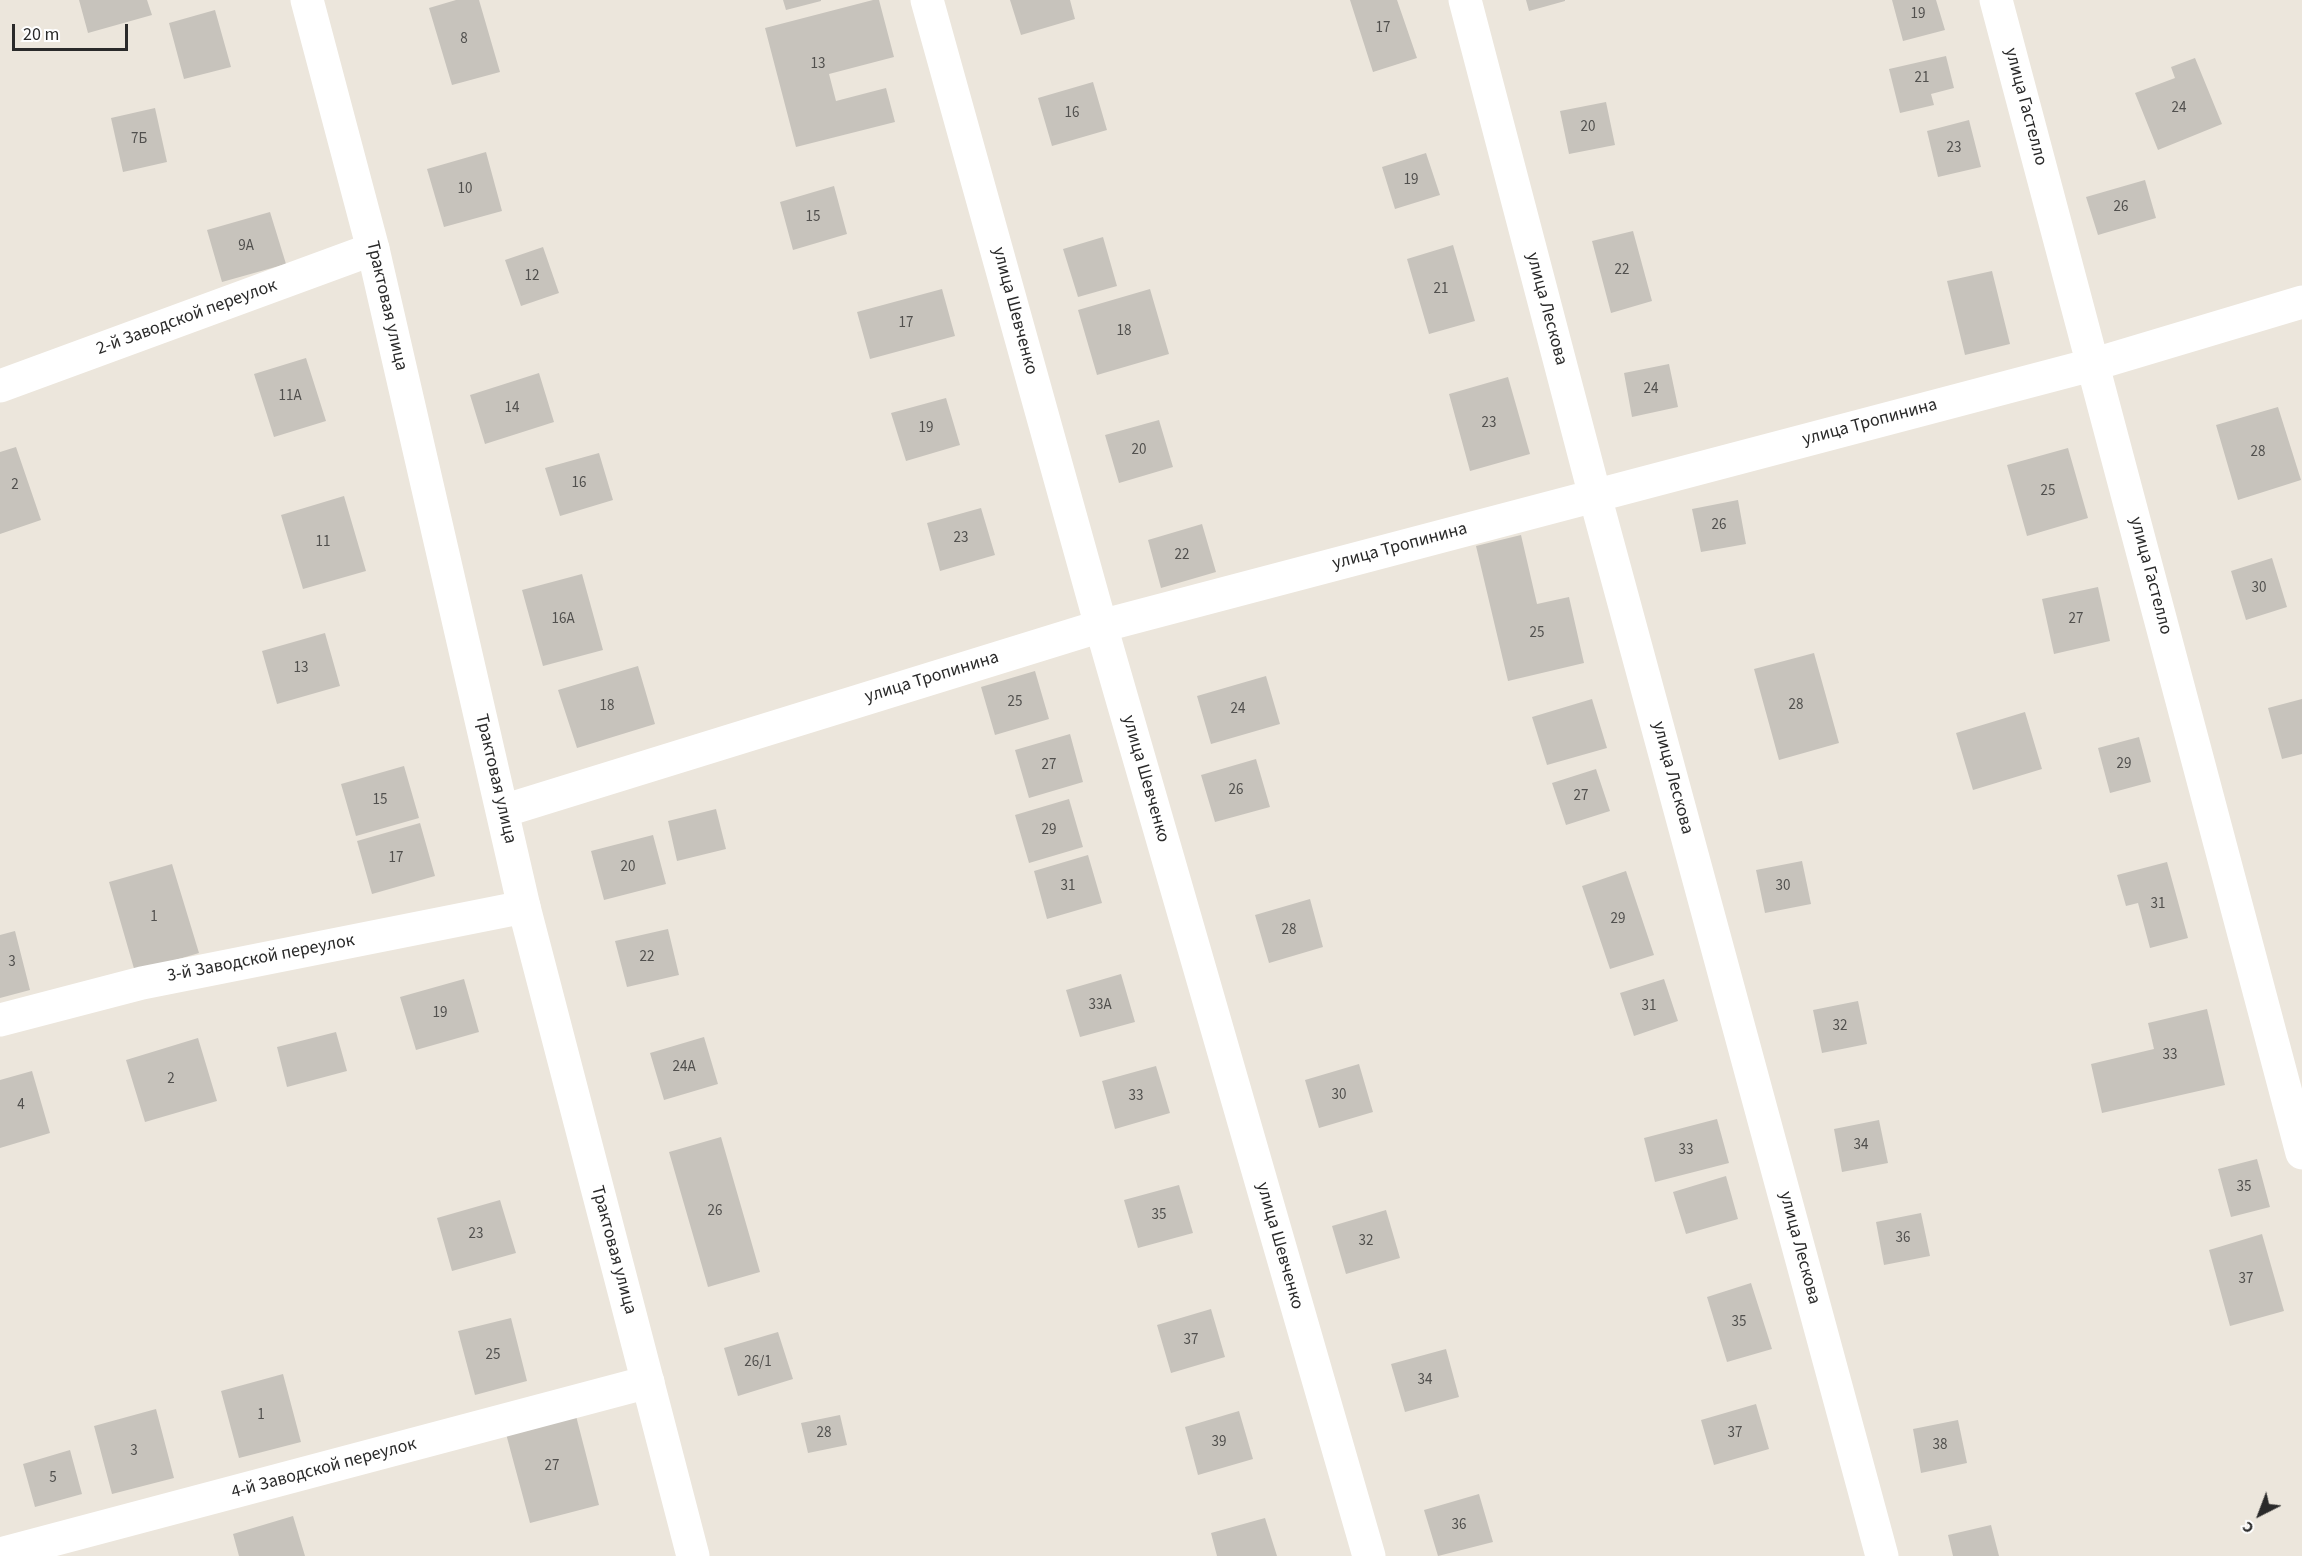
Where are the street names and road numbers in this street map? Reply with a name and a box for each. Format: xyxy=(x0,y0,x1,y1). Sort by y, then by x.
street label: улица Гастелло xyxy=(1999,46,2051,168)
street label: Трактовая улица xyxy=(361,239,411,373)
street label: улица Шевченко xyxy=(987,245,1041,377)
street label: улица Лескова xyxy=(1521,250,1571,368)
street label: 2-й Заводской переулок xyxy=(94,275,280,361)
street label: улица Тропинина xyxy=(1800,395,1940,451)
street label: улица Гастелло xyxy=(2124,515,2176,637)
street label: улица Тропинина xyxy=(1330,519,1470,575)
street label: улица Тропинина xyxy=(862,647,1002,709)
street label: Трактовая улица xyxy=(470,712,520,846)
street label: улица Шевченко xyxy=(1117,713,1173,845)
street label: улица Лескова xyxy=(1647,719,1697,837)
street label: 3-й Заводской переулок xyxy=(165,930,357,988)
street label: улица Шевченко xyxy=(1251,1180,1307,1312)
street label: Трактовая улица xyxy=(585,1183,641,1317)
street label: улица Лескова xyxy=(1774,1189,1824,1307)
street label: 4-й Заводской переулок xyxy=(229,1434,419,1504)

